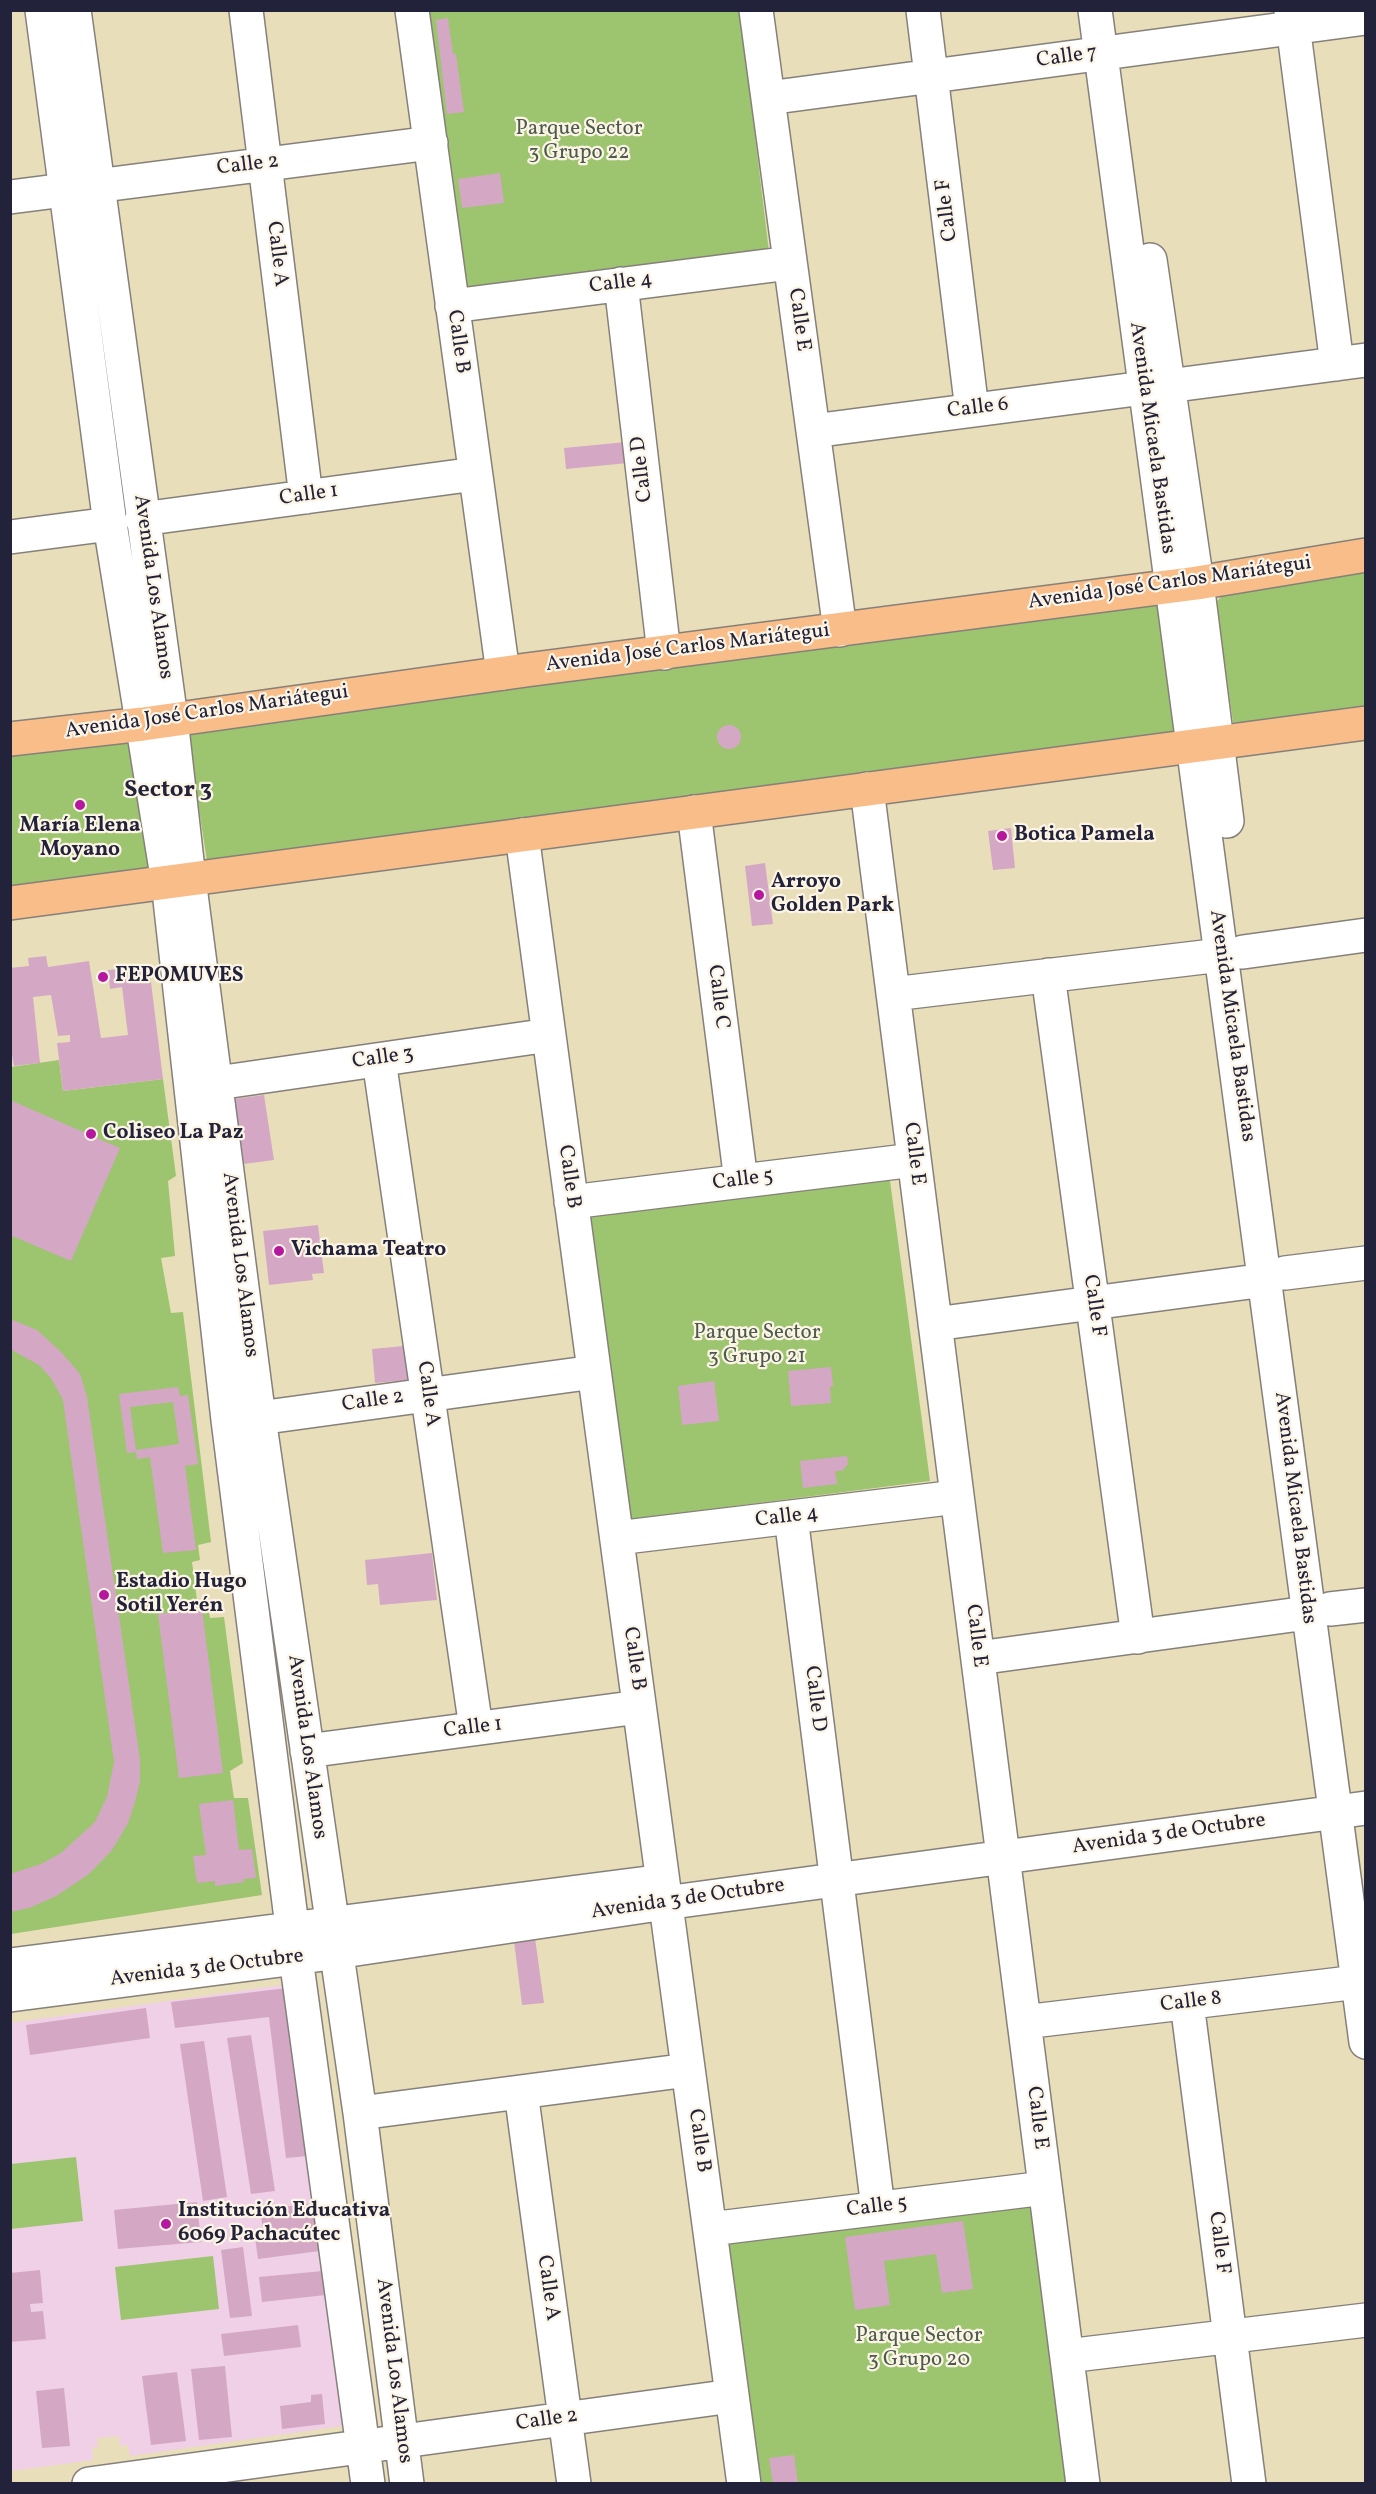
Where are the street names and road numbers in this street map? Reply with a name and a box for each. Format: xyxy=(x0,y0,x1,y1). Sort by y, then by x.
street label: Calle 7 xyxy=(1035,41,1099,75)
street label: Calle 2 xyxy=(216,150,280,182)
street label: Calle F xyxy=(932,177,964,243)
street label: Calle A xyxy=(259,220,293,288)
street label: Calle 4 xyxy=(588,268,654,300)
street label: Calle E xyxy=(781,287,815,353)
street label: Calle B xyxy=(440,309,474,375)
street label: Avenida Micaela Bastidas xyxy=(1122,320,1180,556)
street label: Calle 6 xyxy=(946,393,1010,425)
street label: Calle D xyxy=(626,435,660,503)
street label: Calle 1 xyxy=(278,479,340,513)
street label: Avenida Los Alamos xyxy=(127,493,177,681)
street label: Avenida José Carlos Mariátegui xyxy=(1027,552,1313,616)
street label: Avenida José Carlos Mariátegui xyxy=(545,619,831,679)
street label: Avenida José Carlos Mariátegui xyxy=(64,681,350,745)
street label: Avenida Micaela Bastidas xyxy=(1202,908,1260,1144)
street label: Calle C xyxy=(701,963,733,1031)
street label: Calle 3 xyxy=(351,1042,415,1076)
street label: Calle E xyxy=(897,1121,929,1187)
street label: Calle B xyxy=(551,1144,585,1210)
street label: Calle 5 xyxy=(711,1165,775,1197)
street label: Avenida Los Alamos xyxy=(215,1171,263,1359)
street label: Calle F xyxy=(1076,1273,1110,1339)
street label: Calle A xyxy=(410,1360,444,1428)
street label: Calle 2 xyxy=(340,1385,406,1419)
street label: Avenida Micaela Bastidas xyxy=(1267,1390,1321,1626)
street label: Calle 4 xyxy=(754,1502,820,1534)
street label: Calle E xyxy=(959,1603,991,1669)
street label: Calle B xyxy=(616,1626,650,1692)
street label: Avenida Los Alamos xyxy=(281,1653,331,1841)
street label: Calle D xyxy=(797,1665,831,1733)
street label: Calle 1 xyxy=(442,1713,504,1745)
street label: Avenida 3 de Octubre xyxy=(1071,1809,1267,1861)
street label: Avenida 3 de Octubre xyxy=(590,1874,786,1926)
street label: Avenida 3 de Octubre xyxy=(109,1945,305,1993)
street label: Calle 8 xyxy=(1159,1987,1223,2019)
street label: Calle E xyxy=(1020,2085,1052,2151)
street label: Calle B xyxy=(681,2108,715,2174)
street label: Calle 5 xyxy=(845,2192,909,2224)
street label: Calle F xyxy=(1202,2210,1234,2276)
street label: Calle A xyxy=(530,2254,564,2322)
street label: Avenida Los Alamos xyxy=(369,2277,417,2465)
street label: Calle 2 xyxy=(514,2404,580,2438)

